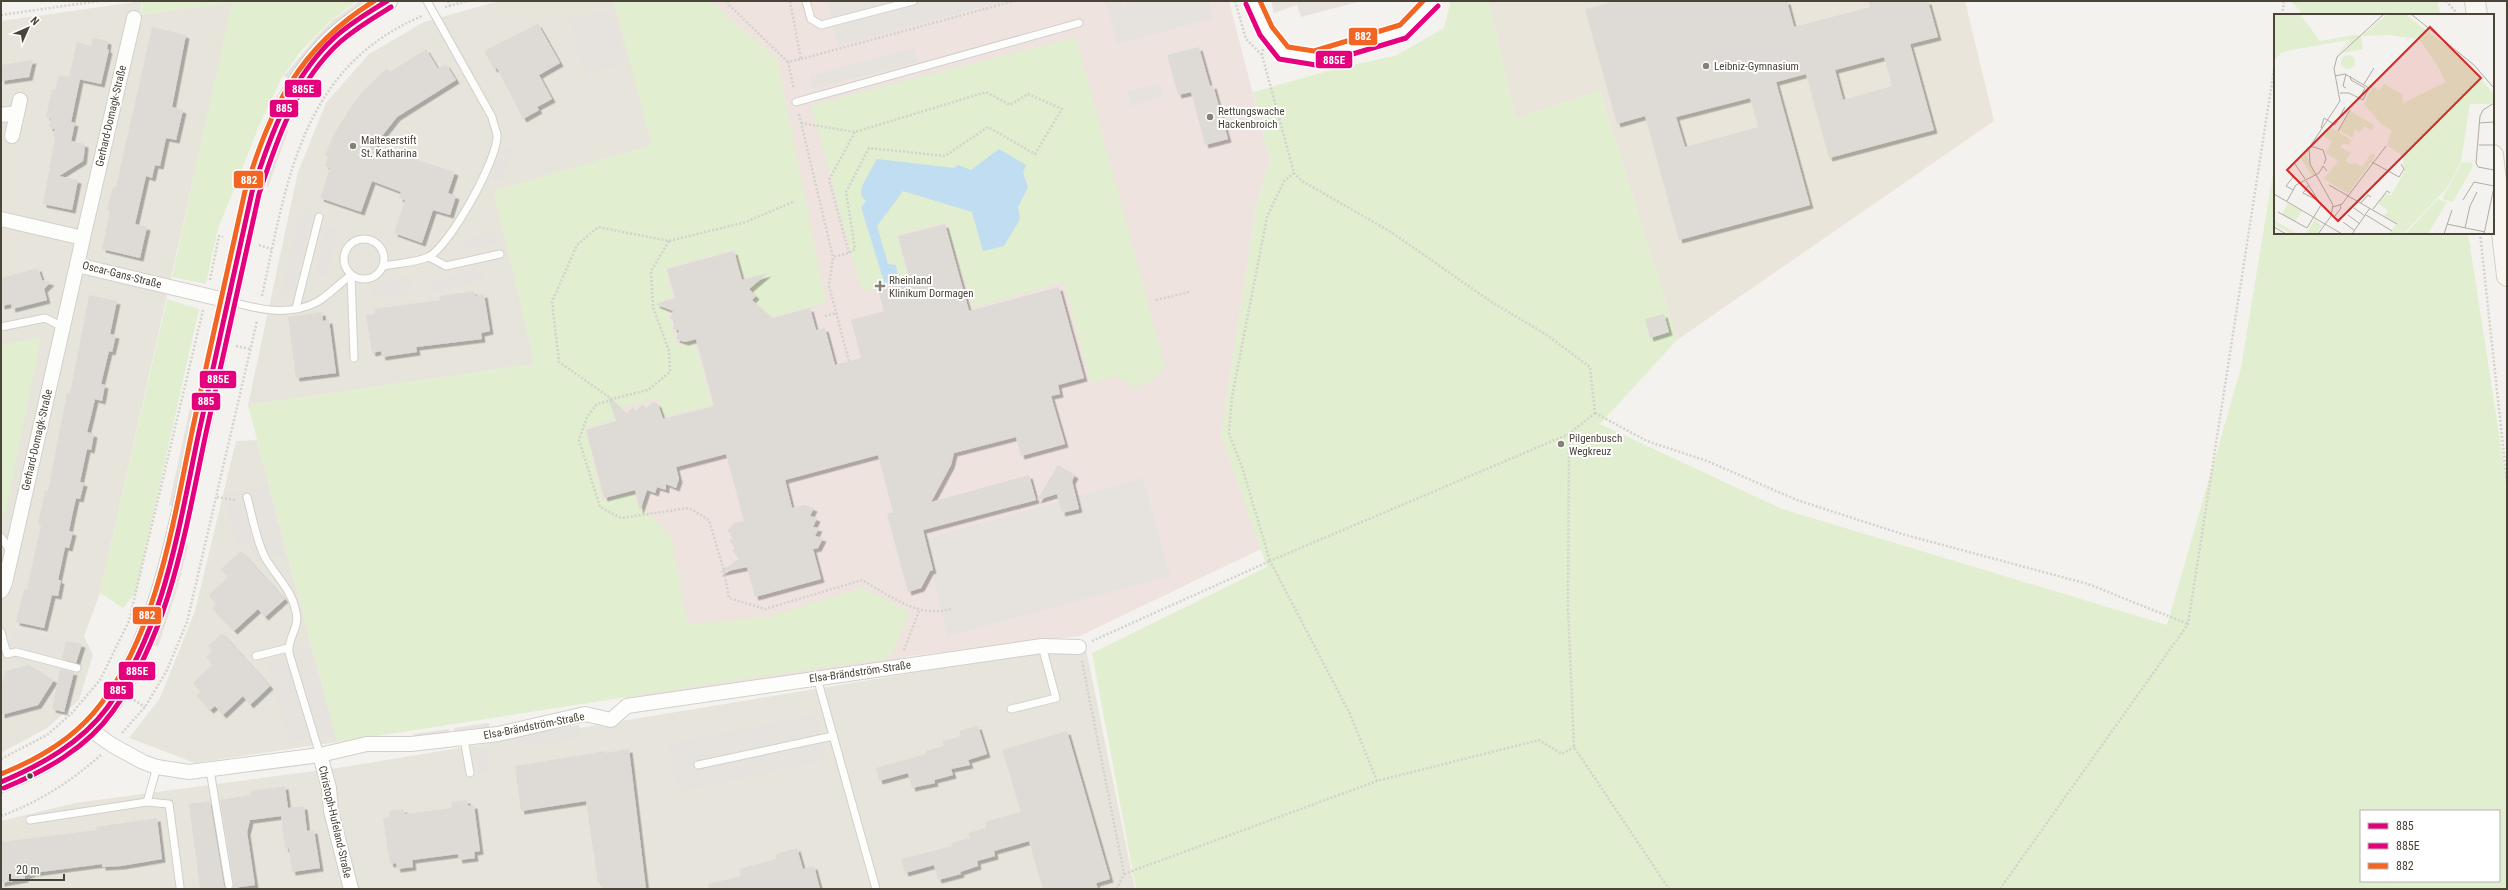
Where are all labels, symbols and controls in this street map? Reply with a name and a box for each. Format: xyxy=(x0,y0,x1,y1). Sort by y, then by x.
north arrow xyxy=(8,8,48,48)
text: N xyxy=(28,14,42,28)
inset map xyxy=(2274,14,2494,234)
line badge: 882 xyxy=(1348,27,1378,46)
text: 882 xyxy=(1355,30,1372,43)
line badge: 885E xyxy=(1315,50,1353,69)
text: 885E xyxy=(1323,54,1346,67)
place label: Leibniz-Gymnasium xyxy=(1714,60,1799,73)
marker: Leibniz-Gymnasium xyxy=(1701,61,1711,71)
street label: Gerhard-Domagk-Straße xyxy=(93,64,129,168)
line badge: 885E xyxy=(284,79,322,98)
text: 885E xyxy=(292,83,315,96)
line badge: 885 xyxy=(269,99,299,118)
text: 885 xyxy=(276,102,293,115)
place label: Rettungswache Hackenbroich xyxy=(1218,105,1285,131)
marker: Rettungswache Hackenbroich xyxy=(1205,112,1215,122)
place label: Malteserstift St. Katharina xyxy=(361,134,417,160)
marker: Malteserstift St. Katharina xyxy=(348,141,358,151)
line badge: 882 xyxy=(233,170,264,189)
text: 882 xyxy=(241,174,258,187)
street label: Oscar-Gans-Straße xyxy=(81,259,163,291)
place label: Rheinland Klinikum Dormagen xyxy=(889,274,974,300)
marker: Rheinland Klinikum Dormagen xyxy=(874,280,886,292)
line badge: 885E xyxy=(199,370,237,389)
text: 885E xyxy=(207,373,230,386)
street label: Gerhard-Domagk-Straße xyxy=(19,388,55,492)
line badge: 885 xyxy=(191,392,221,411)
text: 885 xyxy=(198,395,215,408)
place label: Pilgenbusch Wegkreuz xyxy=(1569,432,1622,458)
marker: Pilgenbusch Wegkreuz xyxy=(1556,439,1566,449)
line badge: 882 xyxy=(132,606,162,625)
text: 882 xyxy=(139,609,156,622)
street label: Elsa-Brändström-Straße xyxy=(808,658,912,686)
line badge: 885E xyxy=(118,661,156,681)
text: 885E xyxy=(126,665,149,678)
line badge: 885 xyxy=(103,681,134,700)
text: 885 xyxy=(110,684,127,697)
street label: Elsa-Brändström-Straße xyxy=(482,710,586,742)
street label: Christoph-Hufeland-Straße xyxy=(316,765,354,879)
unlabelled marker xyxy=(25,771,35,781)
legend xyxy=(2360,810,2500,882)
text: 885 xyxy=(2396,819,2414,833)
text: 885E xyxy=(2396,839,2420,853)
scale bar xyxy=(10,856,64,882)
text: 882 xyxy=(2396,859,2414,873)
text: 20 m xyxy=(16,863,40,877)

